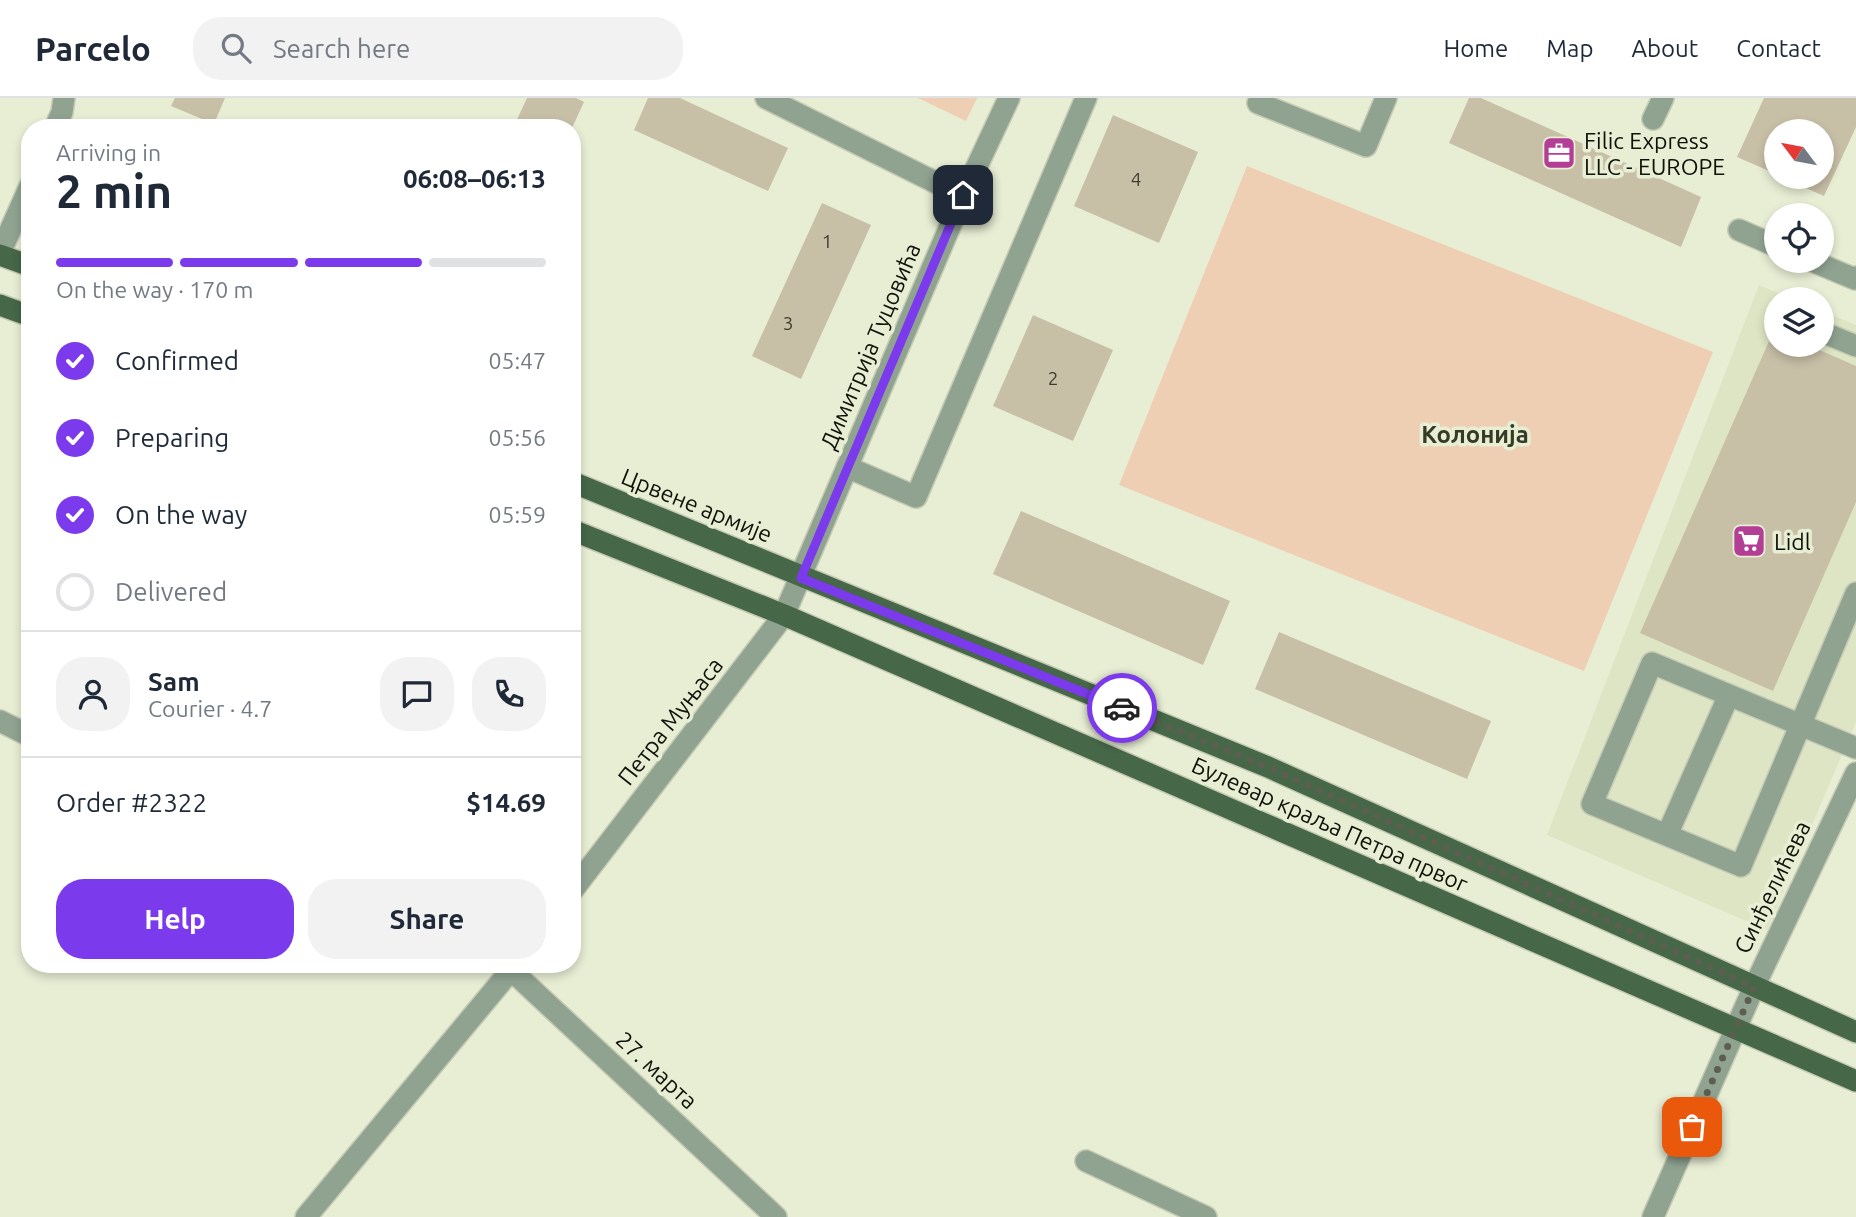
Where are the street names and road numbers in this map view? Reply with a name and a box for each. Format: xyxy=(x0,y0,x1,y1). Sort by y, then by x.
street label: Димитрија Туцовића xyxy=(815,239,925,453)
street label: Црвене армије xyxy=(618,463,776,547)
street label: Петра Муњаса xyxy=(613,653,727,789)
street label: Булевар краља Петра првог xyxy=(1188,752,1472,896)
street label: Синђелићева xyxy=(1729,817,1815,957)
street label: 27. марта xyxy=(612,1026,702,1114)

